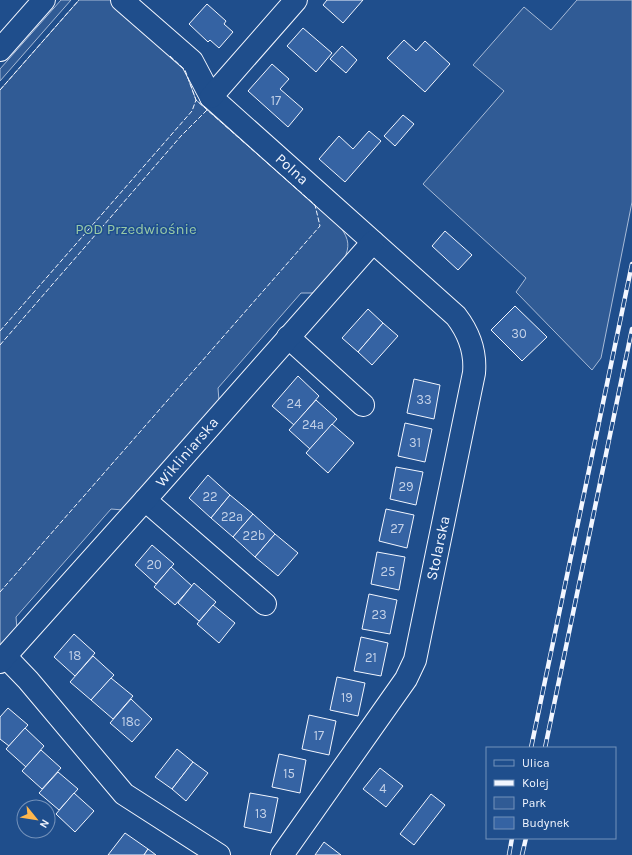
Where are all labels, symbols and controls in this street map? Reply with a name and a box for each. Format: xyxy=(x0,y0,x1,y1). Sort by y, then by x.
house number: 17 xyxy=(271,93,281,108)
street label: Polna xyxy=(272,150,312,188)
park label: POD Przedwiośnie xyxy=(75,220,197,238)
house number: 30 xyxy=(511,326,527,341)
house number: 33 xyxy=(416,392,432,407)
house number: 24 xyxy=(287,396,301,411)
street label: Wikliniarska xyxy=(152,413,222,491)
house number: 24a xyxy=(302,417,324,432)
house number: 31 xyxy=(409,435,421,450)
house number: 29 xyxy=(398,479,414,494)
house number: 22 xyxy=(202,489,218,504)
house number: 22a xyxy=(221,509,243,524)
street label: Stolarska xyxy=(422,514,454,582)
house number: 27 xyxy=(390,521,404,536)
house number: 22b xyxy=(243,528,265,543)
house number: 20 xyxy=(146,557,162,572)
house number: 25 xyxy=(381,564,395,579)
house number: 23 xyxy=(371,607,387,622)
house number: 18 xyxy=(69,648,81,663)
house number: 21 xyxy=(365,650,377,665)
house number: 19 xyxy=(341,690,353,705)
house number: 18c xyxy=(122,714,141,729)
house number: 17 xyxy=(314,728,324,743)
legend xyxy=(486,747,616,839)
text: Ulica xyxy=(522,756,550,770)
house number: 15 xyxy=(283,766,295,781)
text: Kolej xyxy=(522,776,549,790)
house number: 4 xyxy=(379,781,387,796)
text: Park xyxy=(522,796,547,810)
north arrow xyxy=(16,799,56,839)
house number: 13 xyxy=(255,806,267,821)
text: Budynek xyxy=(522,816,570,830)
text: N xyxy=(37,817,52,830)

